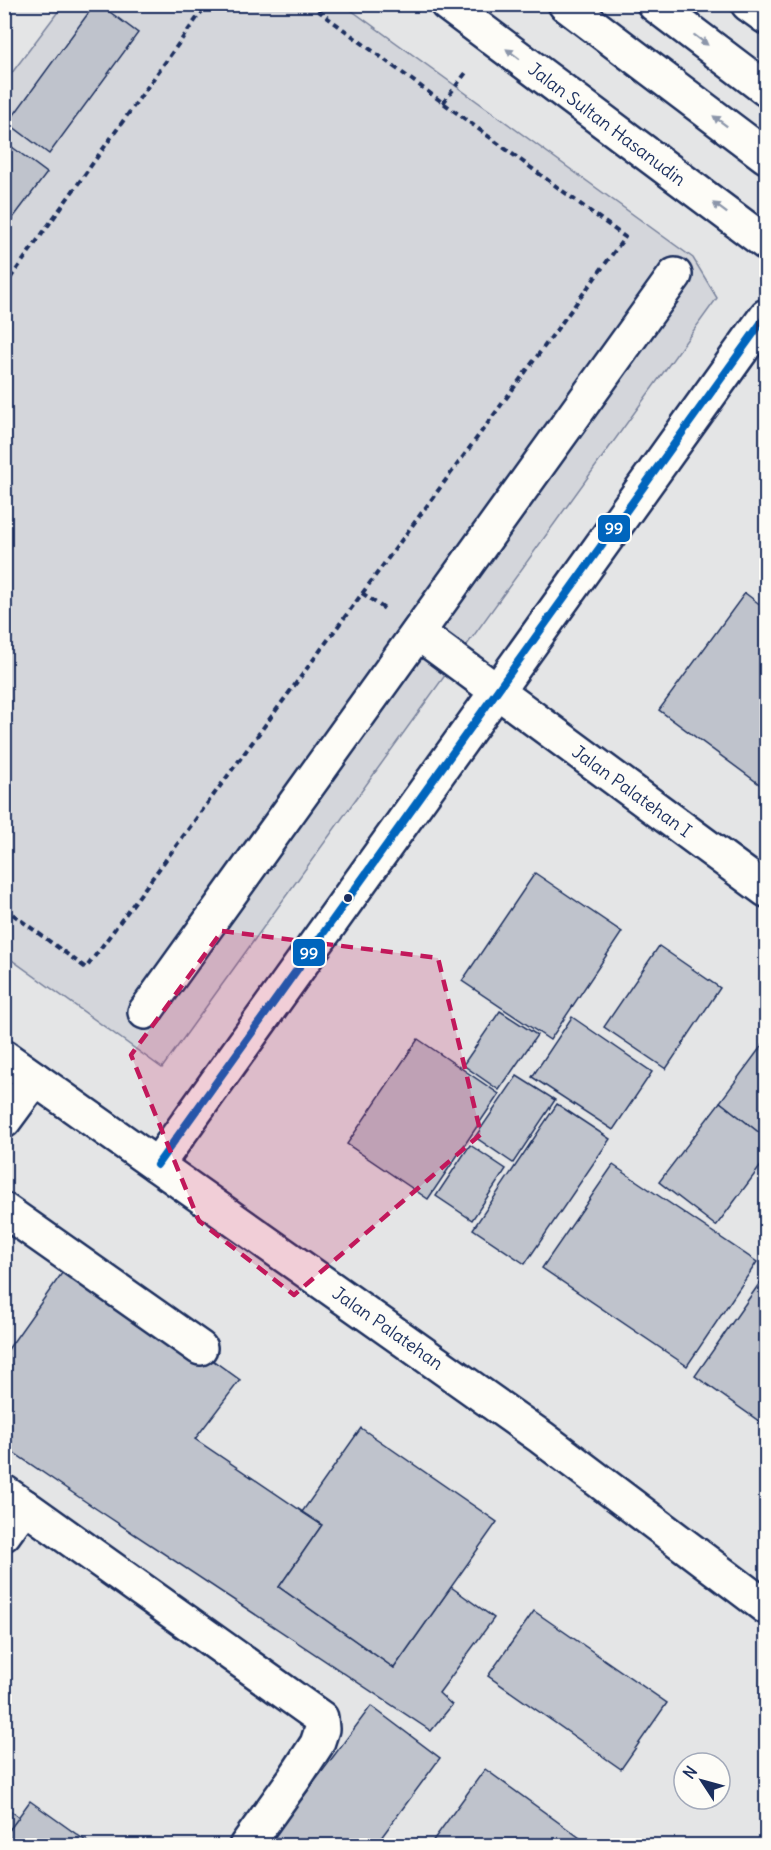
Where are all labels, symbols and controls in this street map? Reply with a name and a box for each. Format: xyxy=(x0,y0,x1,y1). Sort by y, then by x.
one-way arrow xyxy=(693,33,708,45)
one-way arrow xyxy=(505,48,520,60)
street label: Jalan Sultan Hasanudin xyxy=(524,57,690,191)
one-way arrow xyxy=(712,116,727,128)
one-way arrow xyxy=(712,202,727,214)
line badge: 99 xyxy=(597,514,631,543)
text: 99 xyxy=(605,518,623,538)
street label: Jalan Palatehan I xyxy=(568,740,696,842)
unlabelled marker xyxy=(342,892,354,904)
line badge: 99 xyxy=(292,938,326,967)
text: 99 xyxy=(300,943,318,963)
street label: Jalan Palatehan xyxy=(328,1281,448,1375)
north arrow xyxy=(672,1751,732,1811)
text: N xyxy=(679,1762,701,1783)

